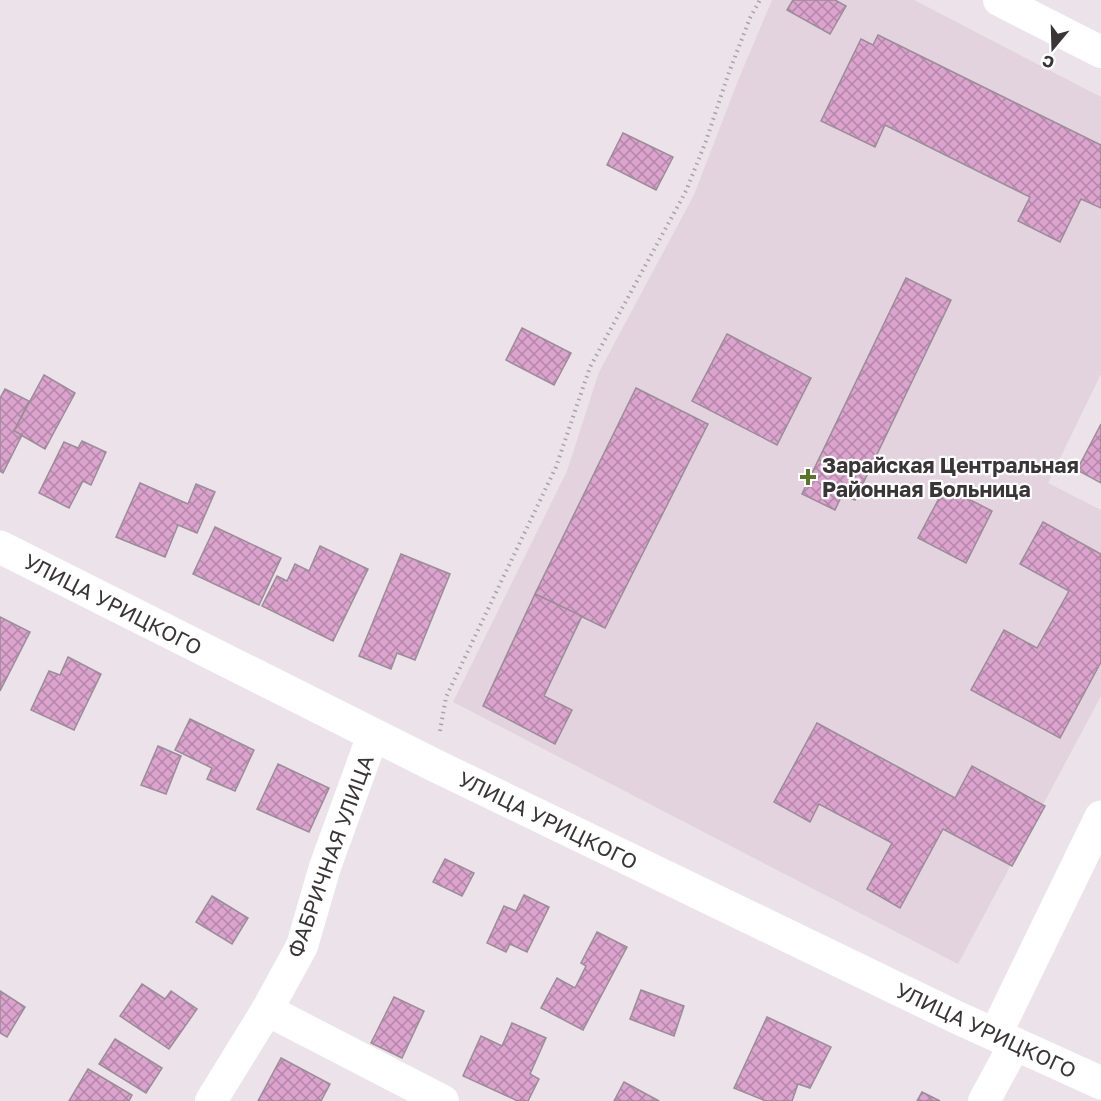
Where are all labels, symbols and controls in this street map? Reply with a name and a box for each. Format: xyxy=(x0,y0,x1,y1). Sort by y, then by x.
north arrow xyxy=(1023,18,1083,78)
text: С xyxy=(1039,51,1057,73)
place label: Зарайская Центральная Районная Больница xyxy=(822,452,1079,502)
marker: Зарайская Центральная Районная Больница xyxy=(799,468,817,486)
street label: УЛИЦА УРИЦКОГО xyxy=(20,548,206,660)
street label: ФАБРИЧНАЯ УЛИЦА xyxy=(281,751,379,961)
street label: УЛИЦА УРИЦКОГО xyxy=(454,765,642,875)
street label: УЛИЦА УРИЦКОГО xyxy=(892,977,1080,1083)

